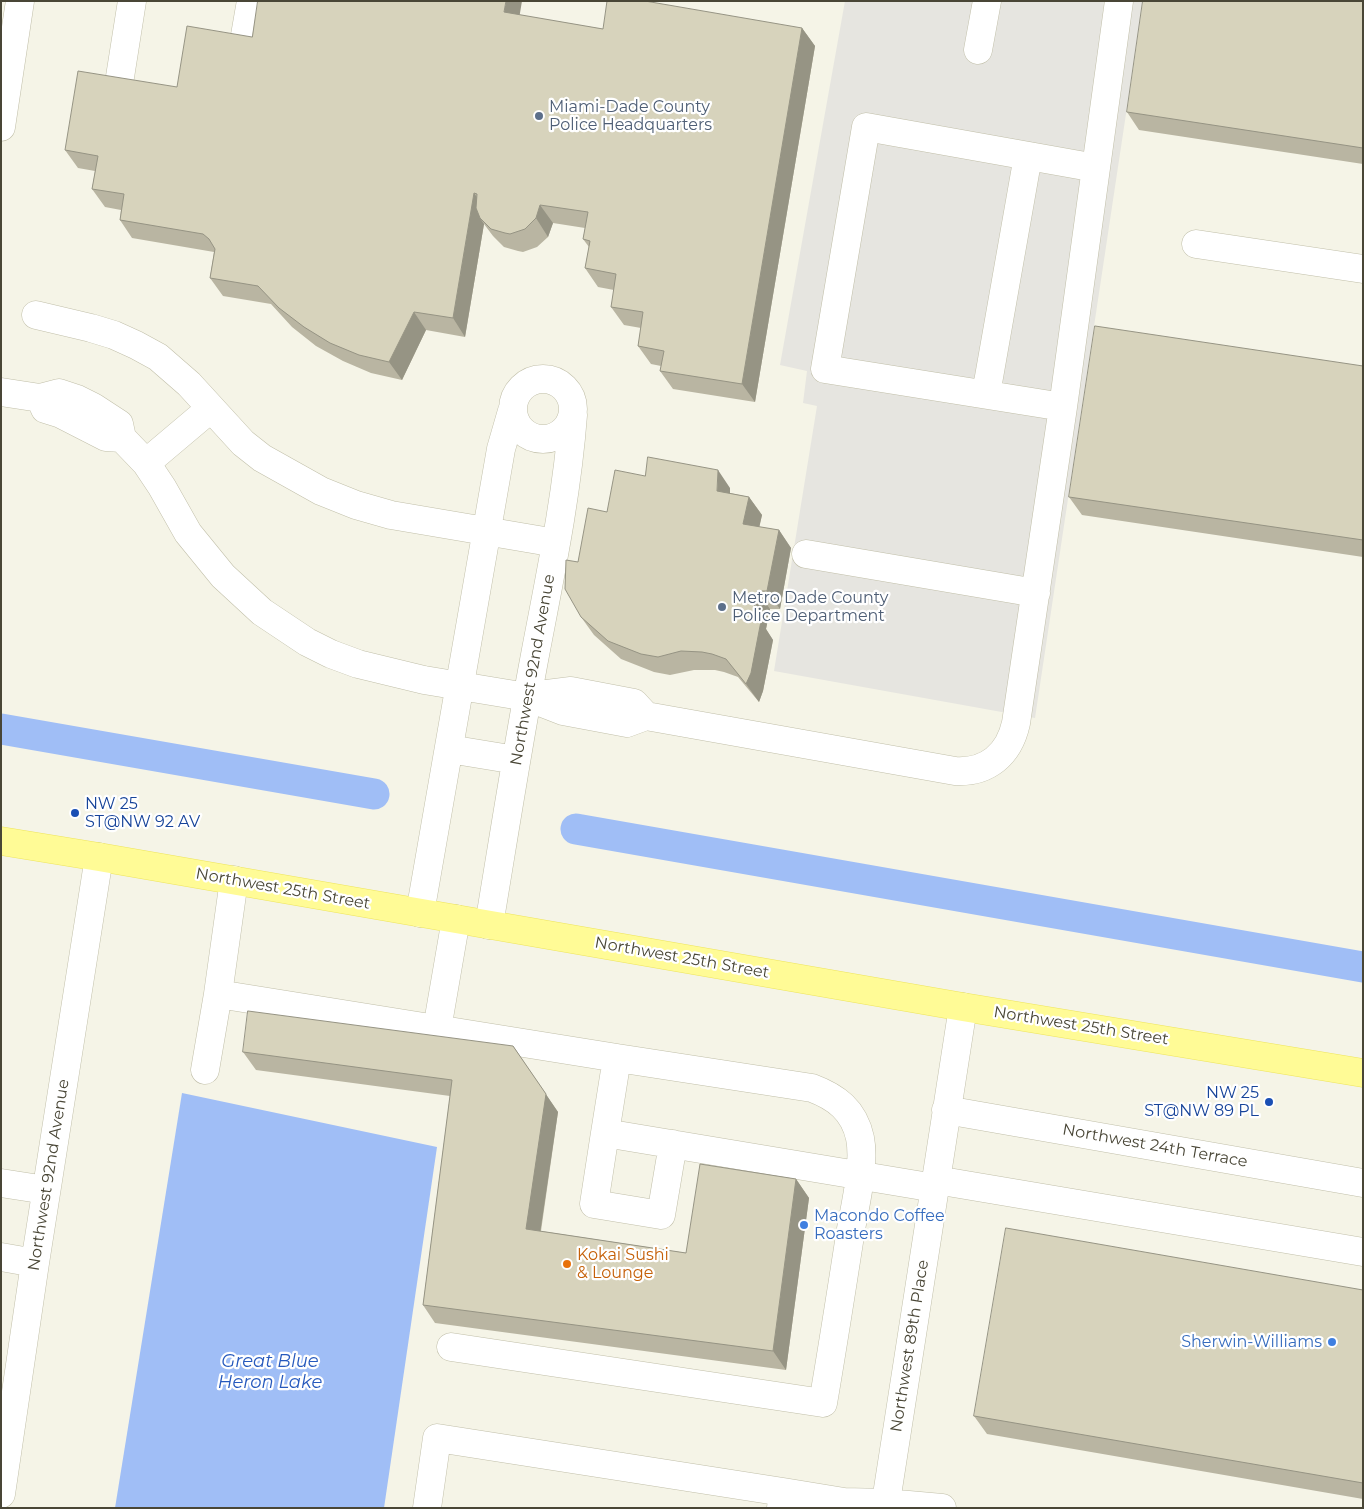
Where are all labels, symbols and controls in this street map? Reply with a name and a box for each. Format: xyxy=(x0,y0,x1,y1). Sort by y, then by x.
place label: Miami-Dade County Police Headquarters xyxy=(549,97,712,135)
marker: Miami-Dade County Police Headquarters xyxy=(533,110,545,122)
street label: Northwest 92nd Avenue xyxy=(507,573,559,767)
place label: Metro Dade County Police Department xyxy=(732,588,888,626)
marker: Metro Dade County Police Department xyxy=(716,601,728,613)
place label: NW 25 ST@NW 92 AV xyxy=(85,794,200,832)
marker: NW 25 ST@NW 92 AV xyxy=(69,807,81,819)
street label: Northwest 25th Street xyxy=(194,864,372,914)
street label: Northwest 25th Street xyxy=(593,933,771,983)
street label: Northwest 25th Street xyxy=(992,1003,1170,1049)
street label: Northwest 92nd Avenue xyxy=(24,1078,74,1272)
place label: NW 25 ST@NW 89 PL xyxy=(1144,1083,1259,1121)
marker: NW 25 ST@NW 89 PL xyxy=(1263,1096,1275,1108)
street label: Northwest 24th Terrace xyxy=(1061,1120,1249,1172)
place label: Macondo Coffee Roasters xyxy=(814,1206,945,1244)
marker: Macondo Coffee Roasters xyxy=(798,1219,810,1231)
place label: Kokai Sushi & Lounge xyxy=(577,1245,669,1283)
marker: Kokai Sushi & Lounge xyxy=(561,1258,573,1270)
street label: Northwest 89th Place xyxy=(887,1258,933,1434)
place label: Sherwin-Williams xyxy=(1181,1332,1322,1352)
marker: Sherwin-Williams xyxy=(1326,1336,1338,1348)
water label: Great Blue Heron Lake xyxy=(218,1351,322,1394)

